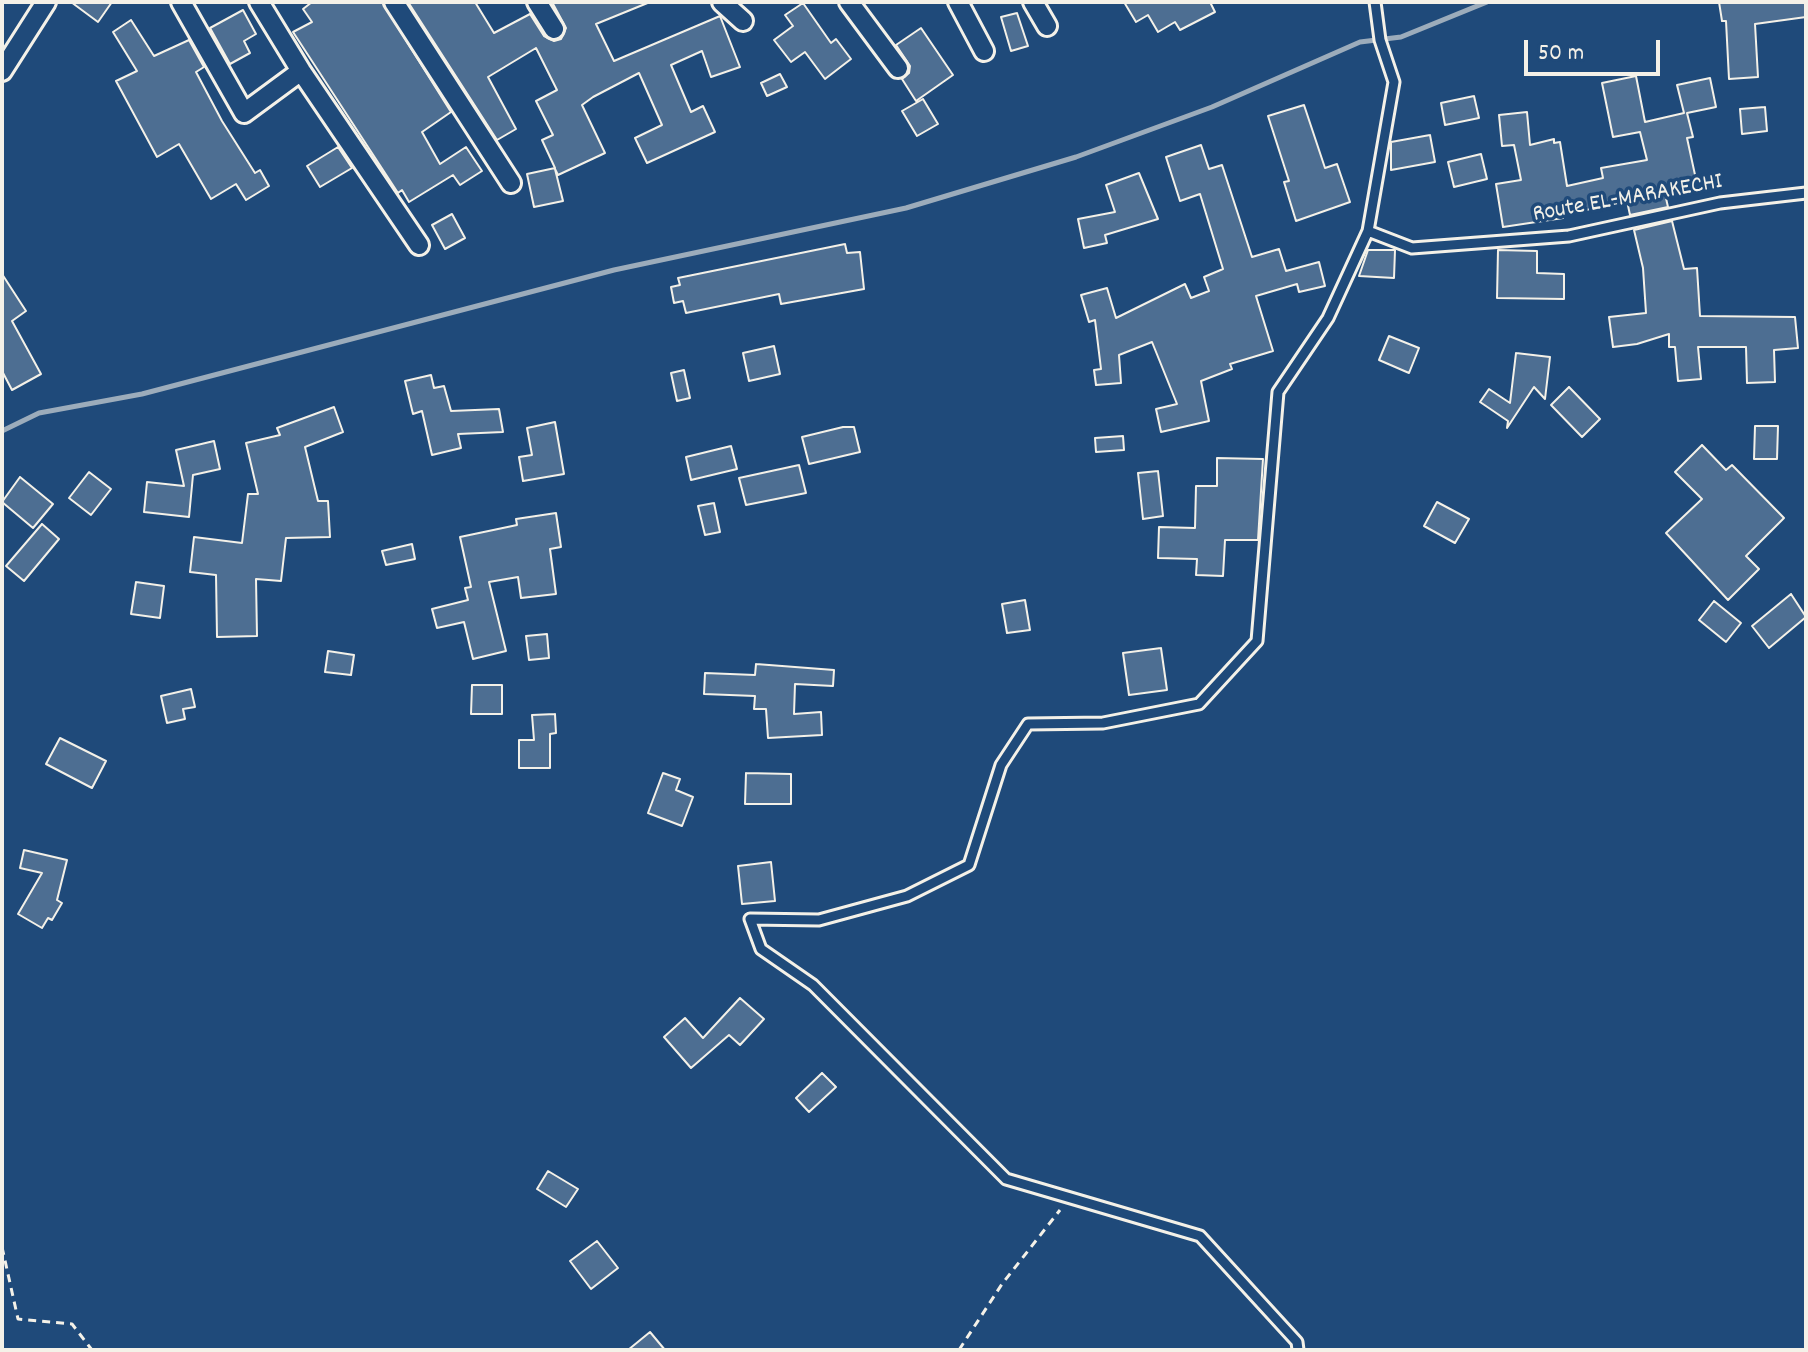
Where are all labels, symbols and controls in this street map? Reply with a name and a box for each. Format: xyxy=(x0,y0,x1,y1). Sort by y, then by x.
scale bar xyxy=(1528,24,1664,74)
text: 50 m xyxy=(1538,37,1584,71)
street label: Route EL-MARAKECHI xyxy=(1531,169,1725,231)

